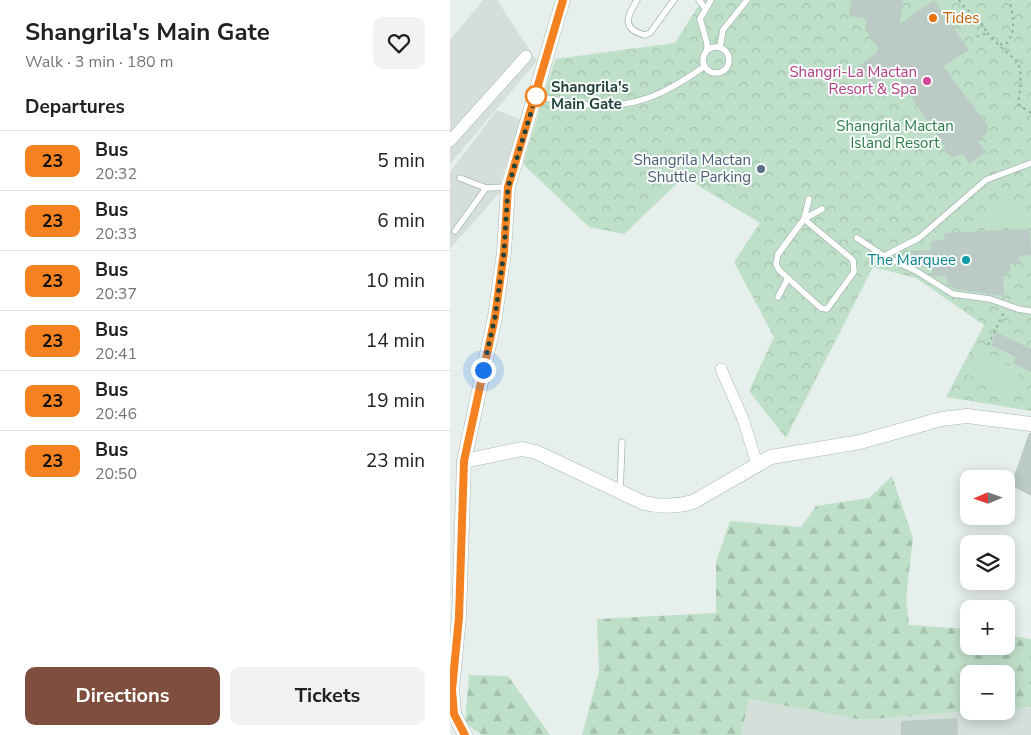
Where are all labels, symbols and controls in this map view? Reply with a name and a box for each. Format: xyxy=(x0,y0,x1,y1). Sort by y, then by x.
place label: Tides xyxy=(943,8,979,28)
marker: Tides xyxy=(927,12,939,24)
text: Shangrila's Main Gate xyxy=(25,16,270,48)
button: heart xyxy=(373,17,425,69)
text: Walk · 3 min · 180 m xyxy=(25,51,173,73)
place label: Shangri-La Mactan Resort & Spa xyxy=(789,62,917,99)
marker: Shangri-La Mactan Resort & Spa xyxy=(921,75,933,87)
place label: Shangrila's Main Gate xyxy=(551,77,629,114)
marker: Shangrila's Main Gate xyxy=(525,85,547,107)
text: Departures xyxy=(25,94,125,120)
park label: Shangrila Mactan Island Resort xyxy=(836,116,954,153)
text: Bus xyxy=(95,137,128,163)
text: 5 min xyxy=(377,148,425,174)
text: 23 xyxy=(42,149,63,173)
place label: Shangrila Mactan Shuttle Parking xyxy=(633,150,751,187)
text: 20:32 xyxy=(95,163,137,185)
marker: Shangrila Mactan Shuttle Parking xyxy=(755,163,767,175)
text: Bus xyxy=(95,197,128,223)
text: 6 min xyxy=(377,208,425,234)
text: 23 xyxy=(42,209,63,233)
text: 20:33 xyxy=(95,223,137,245)
place label: The Marquee xyxy=(867,250,956,270)
marker: The Marquee xyxy=(960,254,972,266)
text: Bus xyxy=(95,257,128,283)
text: 10 min xyxy=(366,268,425,294)
text: 23 xyxy=(42,269,63,293)
text: 20:37 xyxy=(95,283,137,305)
text: Bus xyxy=(95,317,128,343)
text: 14 min xyxy=(366,328,425,354)
text: 23 xyxy=(42,329,63,353)
text: 20:41 xyxy=(95,343,137,365)
your location xyxy=(471,358,496,383)
text: Bus xyxy=(95,377,128,403)
text: 19 min xyxy=(366,388,425,414)
text: 23 xyxy=(42,389,63,413)
text: 20:46 xyxy=(95,403,137,425)
text: Bus xyxy=(95,437,128,463)
text: 23 min xyxy=(366,448,425,474)
text: 23 xyxy=(42,449,63,473)
text: 20:50 xyxy=(95,463,137,485)
north arrow xyxy=(960,470,1015,525)
map controls xyxy=(960,470,1015,720)
button: layers xyxy=(960,535,1015,590)
button: + xyxy=(960,600,1015,655)
button: − xyxy=(960,665,1015,720)
button: Directions xyxy=(25,667,220,725)
button: Tickets xyxy=(230,667,425,725)

